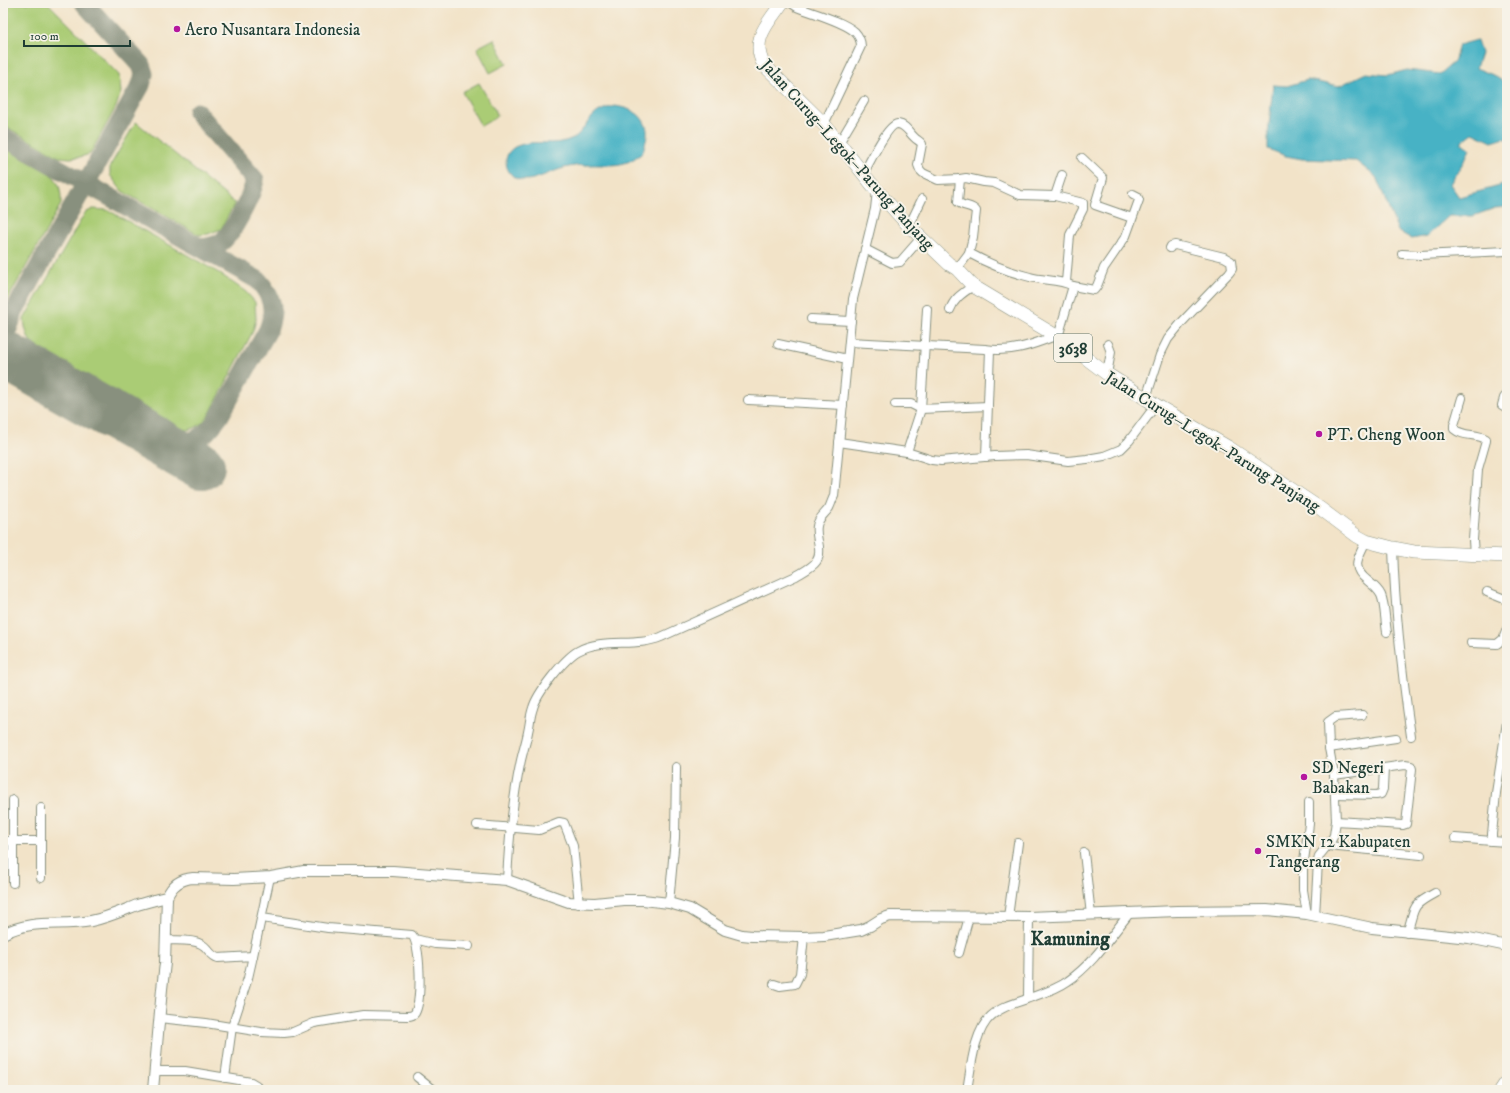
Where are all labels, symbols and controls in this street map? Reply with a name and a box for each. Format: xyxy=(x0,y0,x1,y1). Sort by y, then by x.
place label: Aero Nusantara Indonesia xyxy=(185,19,361,41)
scale bar xyxy=(24,22,130,48)
marker: Aero Nusantara Indonesia xyxy=(172,24,182,34)
text: 100 m xyxy=(30,29,59,44)
street label: Jalan Curug–Legok–Parung Panjang xyxy=(754,53,939,255)
road number: 3638 xyxy=(1054,334,1092,362)
street label: Jalan Curug–Legok–Parung Panjang xyxy=(1099,365,1325,518)
place label: PT. Cheng Woon xyxy=(1327,424,1445,446)
marker: PT. Cheng Woon xyxy=(1314,429,1324,439)
place label: SD Negeri Babakan xyxy=(1312,757,1384,799)
marker: SD Negeri Babakan xyxy=(1299,772,1309,782)
place label: SMKN 12 Kabupaten Tangerang xyxy=(1266,831,1411,873)
marker: SMKN 12 Kabupaten Tangerang xyxy=(1253,846,1263,856)
district label: Kamuning xyxy=(1031,928,1110,951)

